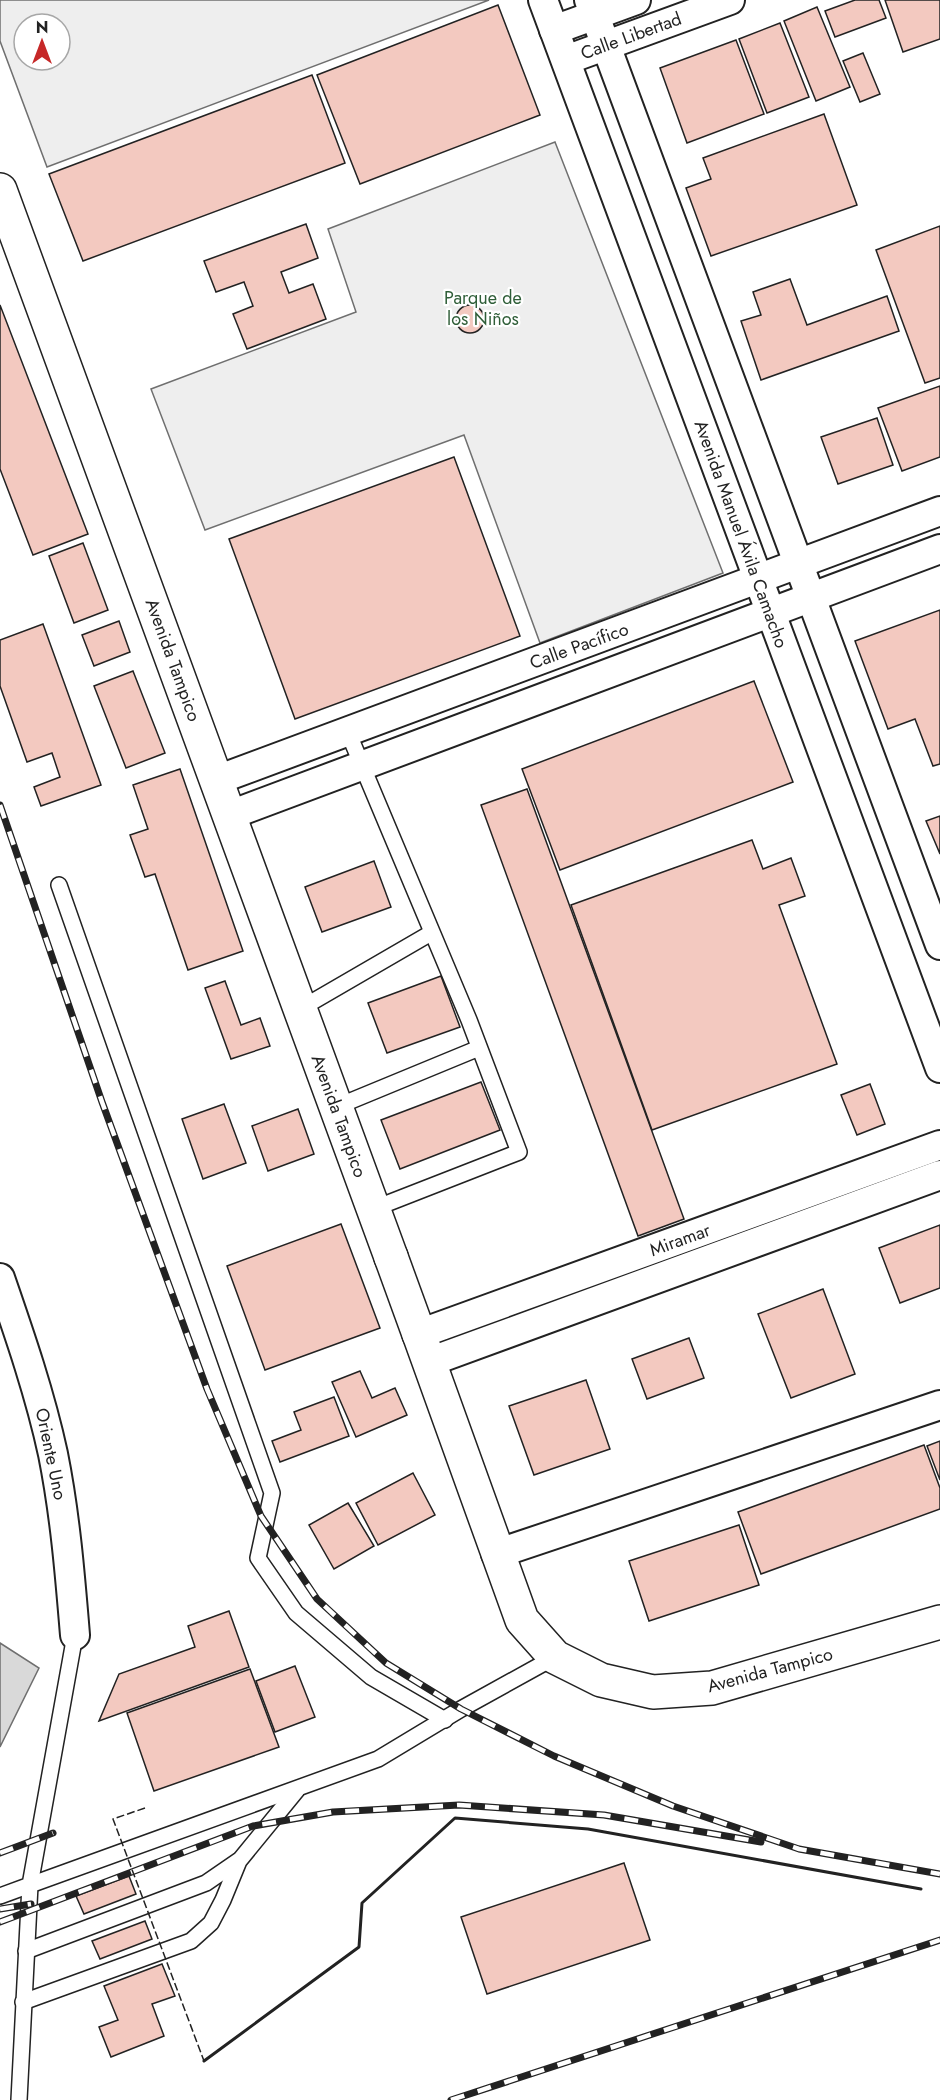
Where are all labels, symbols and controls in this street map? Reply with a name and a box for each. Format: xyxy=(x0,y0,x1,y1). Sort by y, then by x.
street label: Calle Libertad xyxy=(577,6,685,66)
north arrow xyxy=(12,12,72,72)
text: N xyxy=(36,16,48,39)
park label: Parque de los Niños xyxy=(444,285,522,332)
street label: Avenida Manuel Ávila Camacho xyxy=(688,416,794,652)
street label: Avenida Tampico xyxy=(139,595,207,725)
street label: Calle Pacífico xyxy=(526,616,632,676)
street label: Avenida Tampico xyxy=(305,1051,373,1181)
street label: Miramar xyxy=(646,1217,715,1263)
street label: Oriente Uno xyxy=(29,1406,73,1503)
street label: Avenida Tampico xyxy=(704,1641,836,1699)

